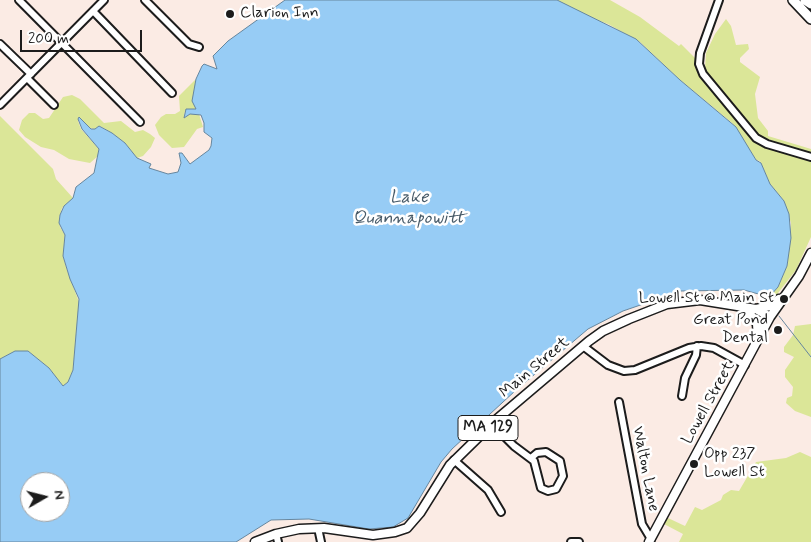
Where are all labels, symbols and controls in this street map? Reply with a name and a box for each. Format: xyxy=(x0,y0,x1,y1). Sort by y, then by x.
place label: Clarion Inn xyxy=(240,4,319,24)
marker: Clarion Inn xyxy=(224,8,236,20)
scale bar xyxy=(22,20,145,52)
text: 200 m xyxy=(28,29,69,49)
water label: Lake Quannapowitt xyxy=(352,187,466,230)
place label: Lowell St @ Main St xyxy=(639,289,774,309)
marker: Lowell St @ Main St xyxy=(778,293,790,305)
place label: Great Pond Dental xyxy=(693,311,768,349)
marker: Great Pond Dental xyxy=(772,324,784,336)
street label: Main Street xyxy=(496,333,574,403)
street label: Lowell Street xyxy=(678,358,740,448)
road number: MA 129 xyxy=(458,416,518,440)
street label: Walton Lane xyxy=(627,425,663,513)
place label: Opp 237 Lowell St xyxy=(704,445,765,483)
marker: Opp 237 Lowell St xyxy=(688,458,700,470)
north arrow xyxy=(20,472,70,522)
text: N xyxy=(49,489,68,501)

